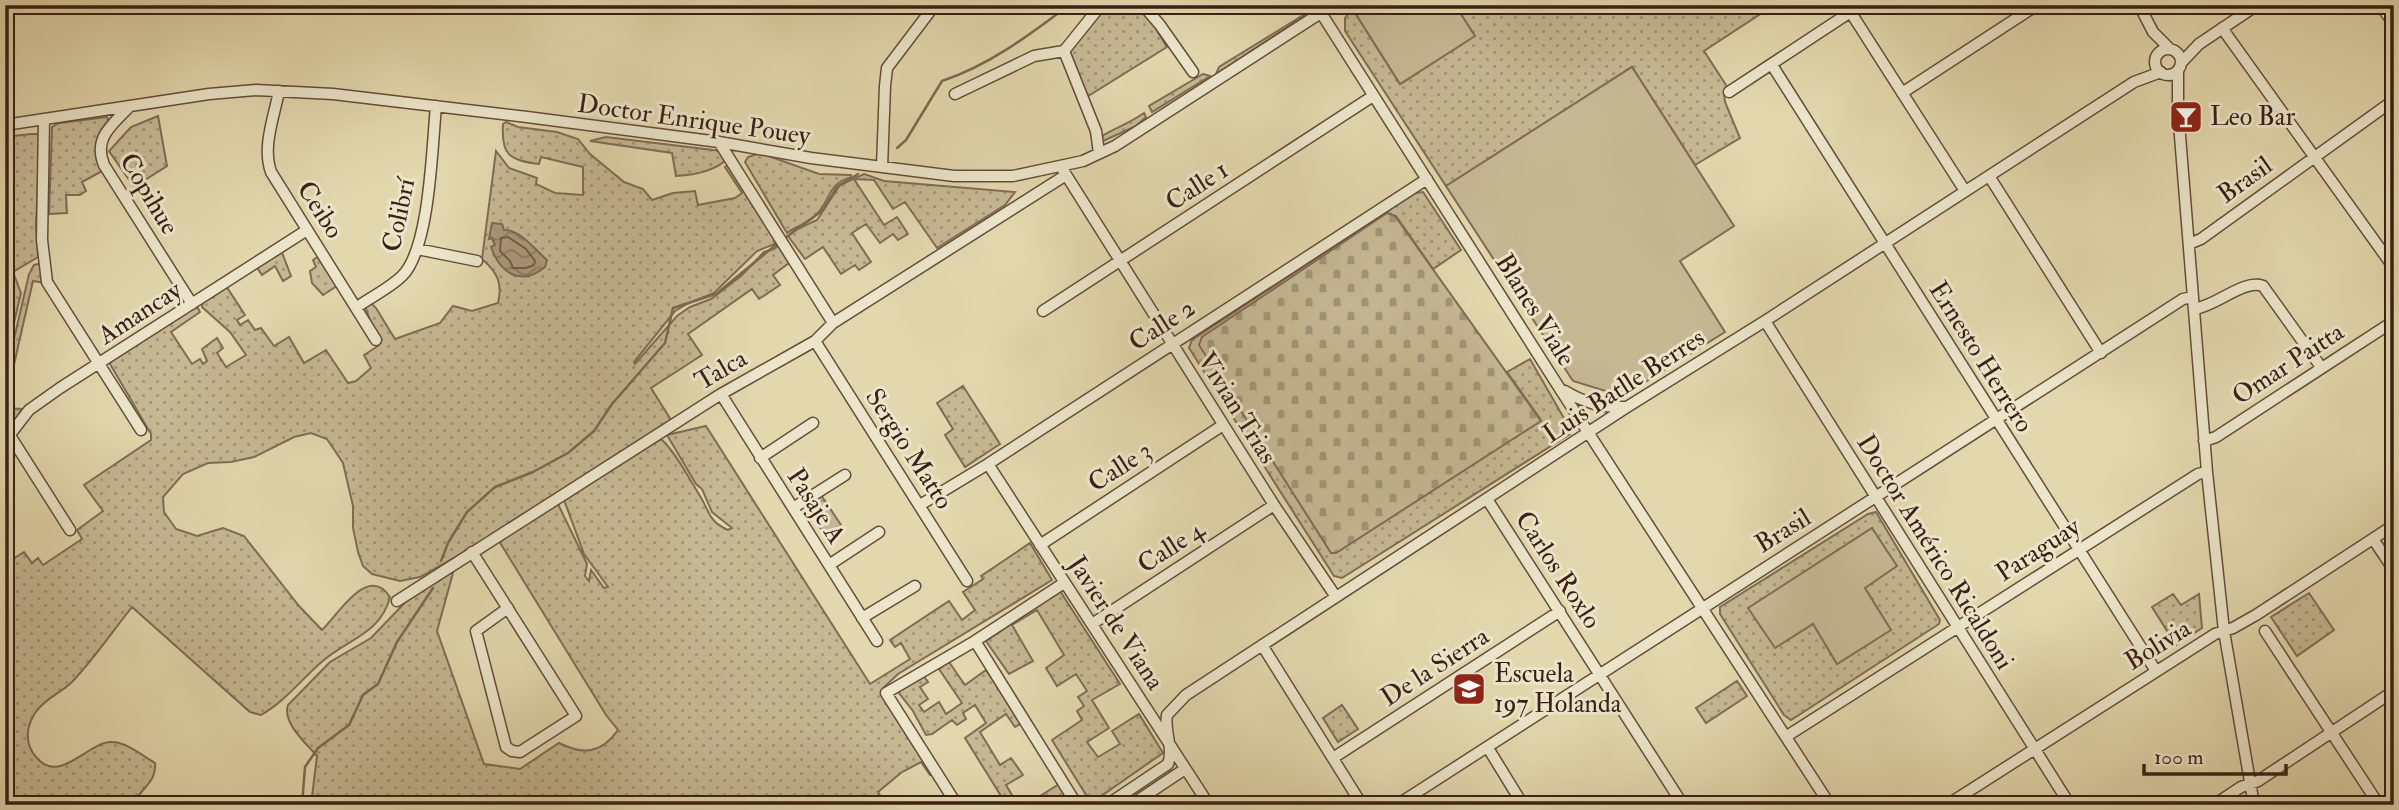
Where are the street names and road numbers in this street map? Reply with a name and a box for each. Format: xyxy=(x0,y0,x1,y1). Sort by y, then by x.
street label: Doctor Enrique Pouey xyxy=(575,88,813,152)
street label: Copihue xyxy=(111,147,186,241)
street label: Brasil xyxy=(2211,149,2279,211)
street label: Calle 1 xyxy=(1160,154,1234,218)
street label: Colibrí xyxy=(376,173,423,255)
street label: Ceibo xyxy=(290,175,350,245)
street label: Blanes Viale xyxy=(1488,248,1582,372)
street label: Amancay xyxy=(91,274,188,352)
street label: Ernesto Herrero xyxy=(1922,276,2040,438)
street label: Calle 2 xyxy=(1123,292,1201,358)
street label: Omar Paitta xyxy=(2226,316,2350,412)
street label: Luis Batlle Berres xyxy=(1537,322,1711,450)
street label: Talca xyxy=(689,342,753,398)
street label: Vivian Trias xyxy=(1190,346,1284,470)
street label: Sergio Matto xyxy=(858,383,960,515)
street label: Doctor Américo Ricaldoni xyxy=(1850,428,2020,676)
street label: Calle 3 xyxy=(1082,435,1158,499)
street label: Pasaje A xyxy=(780,462,852,550)
street label: Brasil xyxy=(1749,501,1817,560)
street label: Carlos Roxlo xyxy=(1508,505,1608,635)
street label: Paraguay xyxy=(1990,511,2087,589)
street label: Calle 4 xyxy=(1132,513,1211,580)
street label: Javier de Viana xyxy=(1060,549,1171,696)
street label: Bolivia xyxy=(2119,612,2197,678)
street label: De la Sierra xyxy=(1375,620,1495,714)

